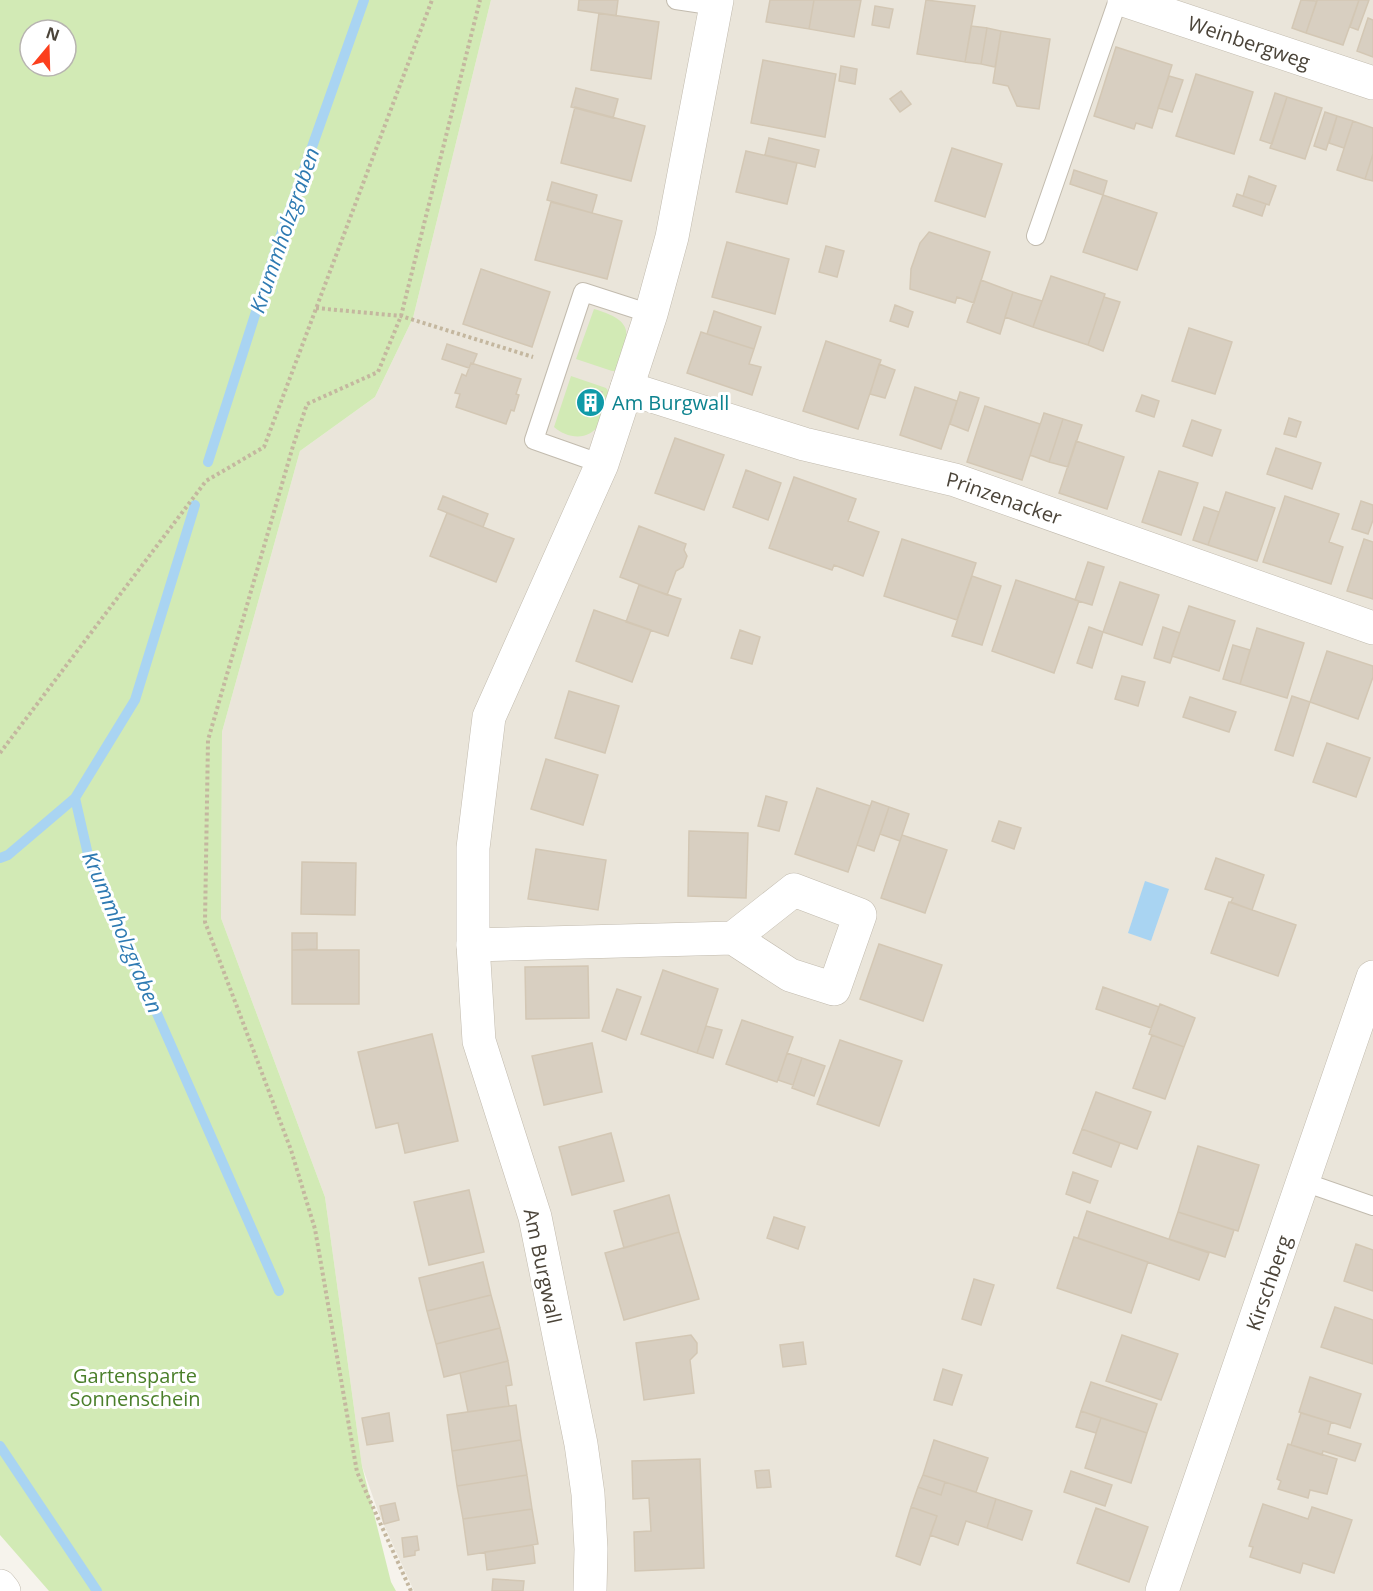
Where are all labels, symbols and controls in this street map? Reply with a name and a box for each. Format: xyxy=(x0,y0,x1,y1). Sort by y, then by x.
street label: Weinbergweg xyxy=(1185,9,1314,75)
north arrow xyxy=(18,18,78,78)
text: N xyxy=(43,21,63,46)
water label: Krummholzgraben xyxy=(243,144,325,316)
building icon: Am Burgwall xyxy=(575,386,607,418)
place label: Am Burgwall xyxy=(612,389,729,416)
street label: Prinzenacker xyxy=(944,465,1066,530)
water label: Krummholzgraben xyxy=(76,847,170,1017)
street label: Am Burgwall xyxy=(518,1206,568,1326)
street label: Kirschberg xyxy=(1239,1231,1297,1334)
park label: Gartensparte Sonnenschein xyxy=(70,1362,200,1412)

